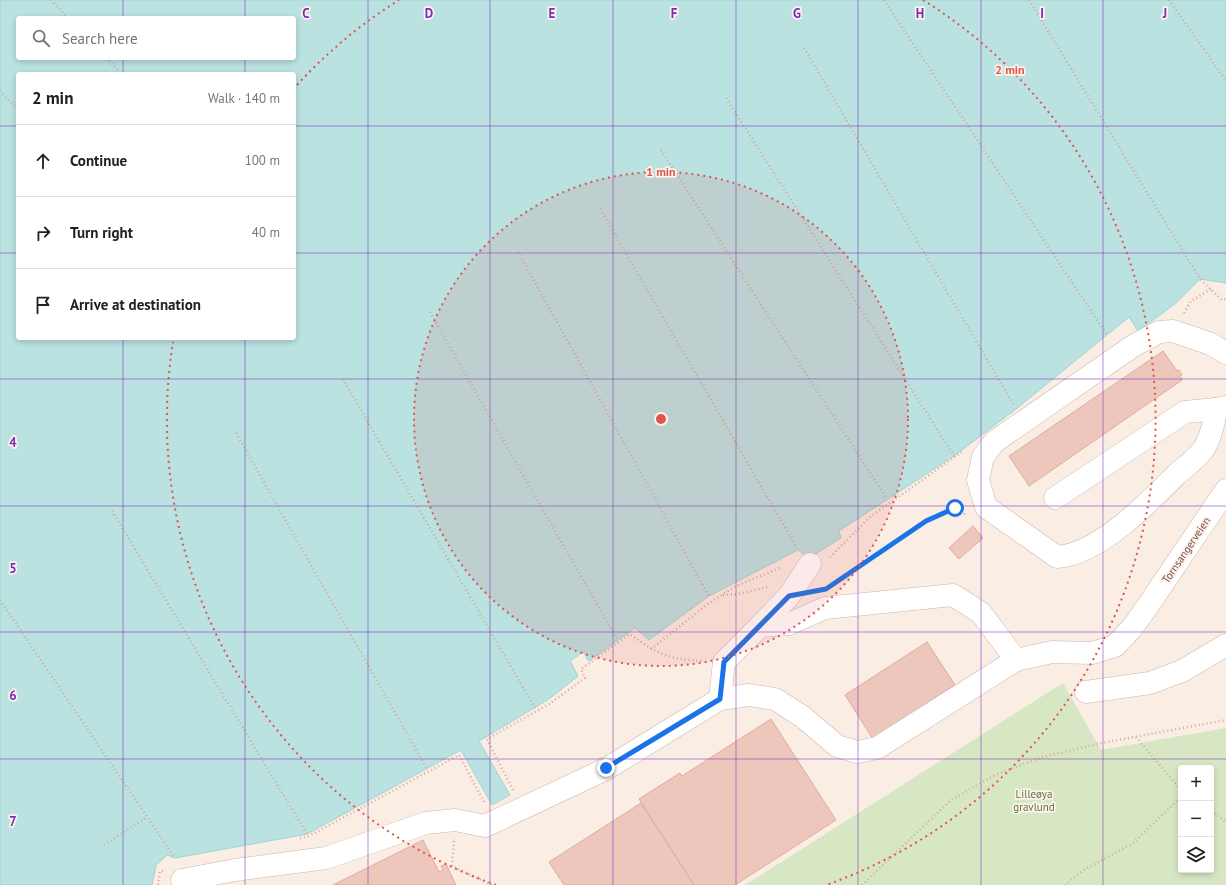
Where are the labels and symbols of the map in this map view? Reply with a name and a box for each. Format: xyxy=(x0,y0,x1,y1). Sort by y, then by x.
text: C xyxy=(302,5,310,22)
text: D xyxy=(425,5,433,22)
text: E xyxy=(549,5,556,22)
text: F xyxy=(671,5,678,22)
text: G xyxy=(793,5,801,22)
text: H xyxy=(916,5,924,22)
text: I xyxy=(1040,5,1044,22)
text: J xyxy=(1162,5,1167,22)
text: 2 min xyxy=(995,62,1025,77)
text: 1 min xyxy=(646,164,676,179)
centre of rings xyxy=(654,412,668,426)
text: 4 xyxy=(9,434,17,451)
route start xyxy=(946,499,964,517)
street label: Tornsangerveien xyxy=(1159,514,1213,586)
text: 5 xyxy=(9,560,17,577)
text: 6 xyxy=(9,687,17,704)
route end xyxy=(597,759,615,777)
park label: Lilleøya gravlund xyxy=(1013,787,1055,814)
text: 7 xyxy=(9,813,17,830)

